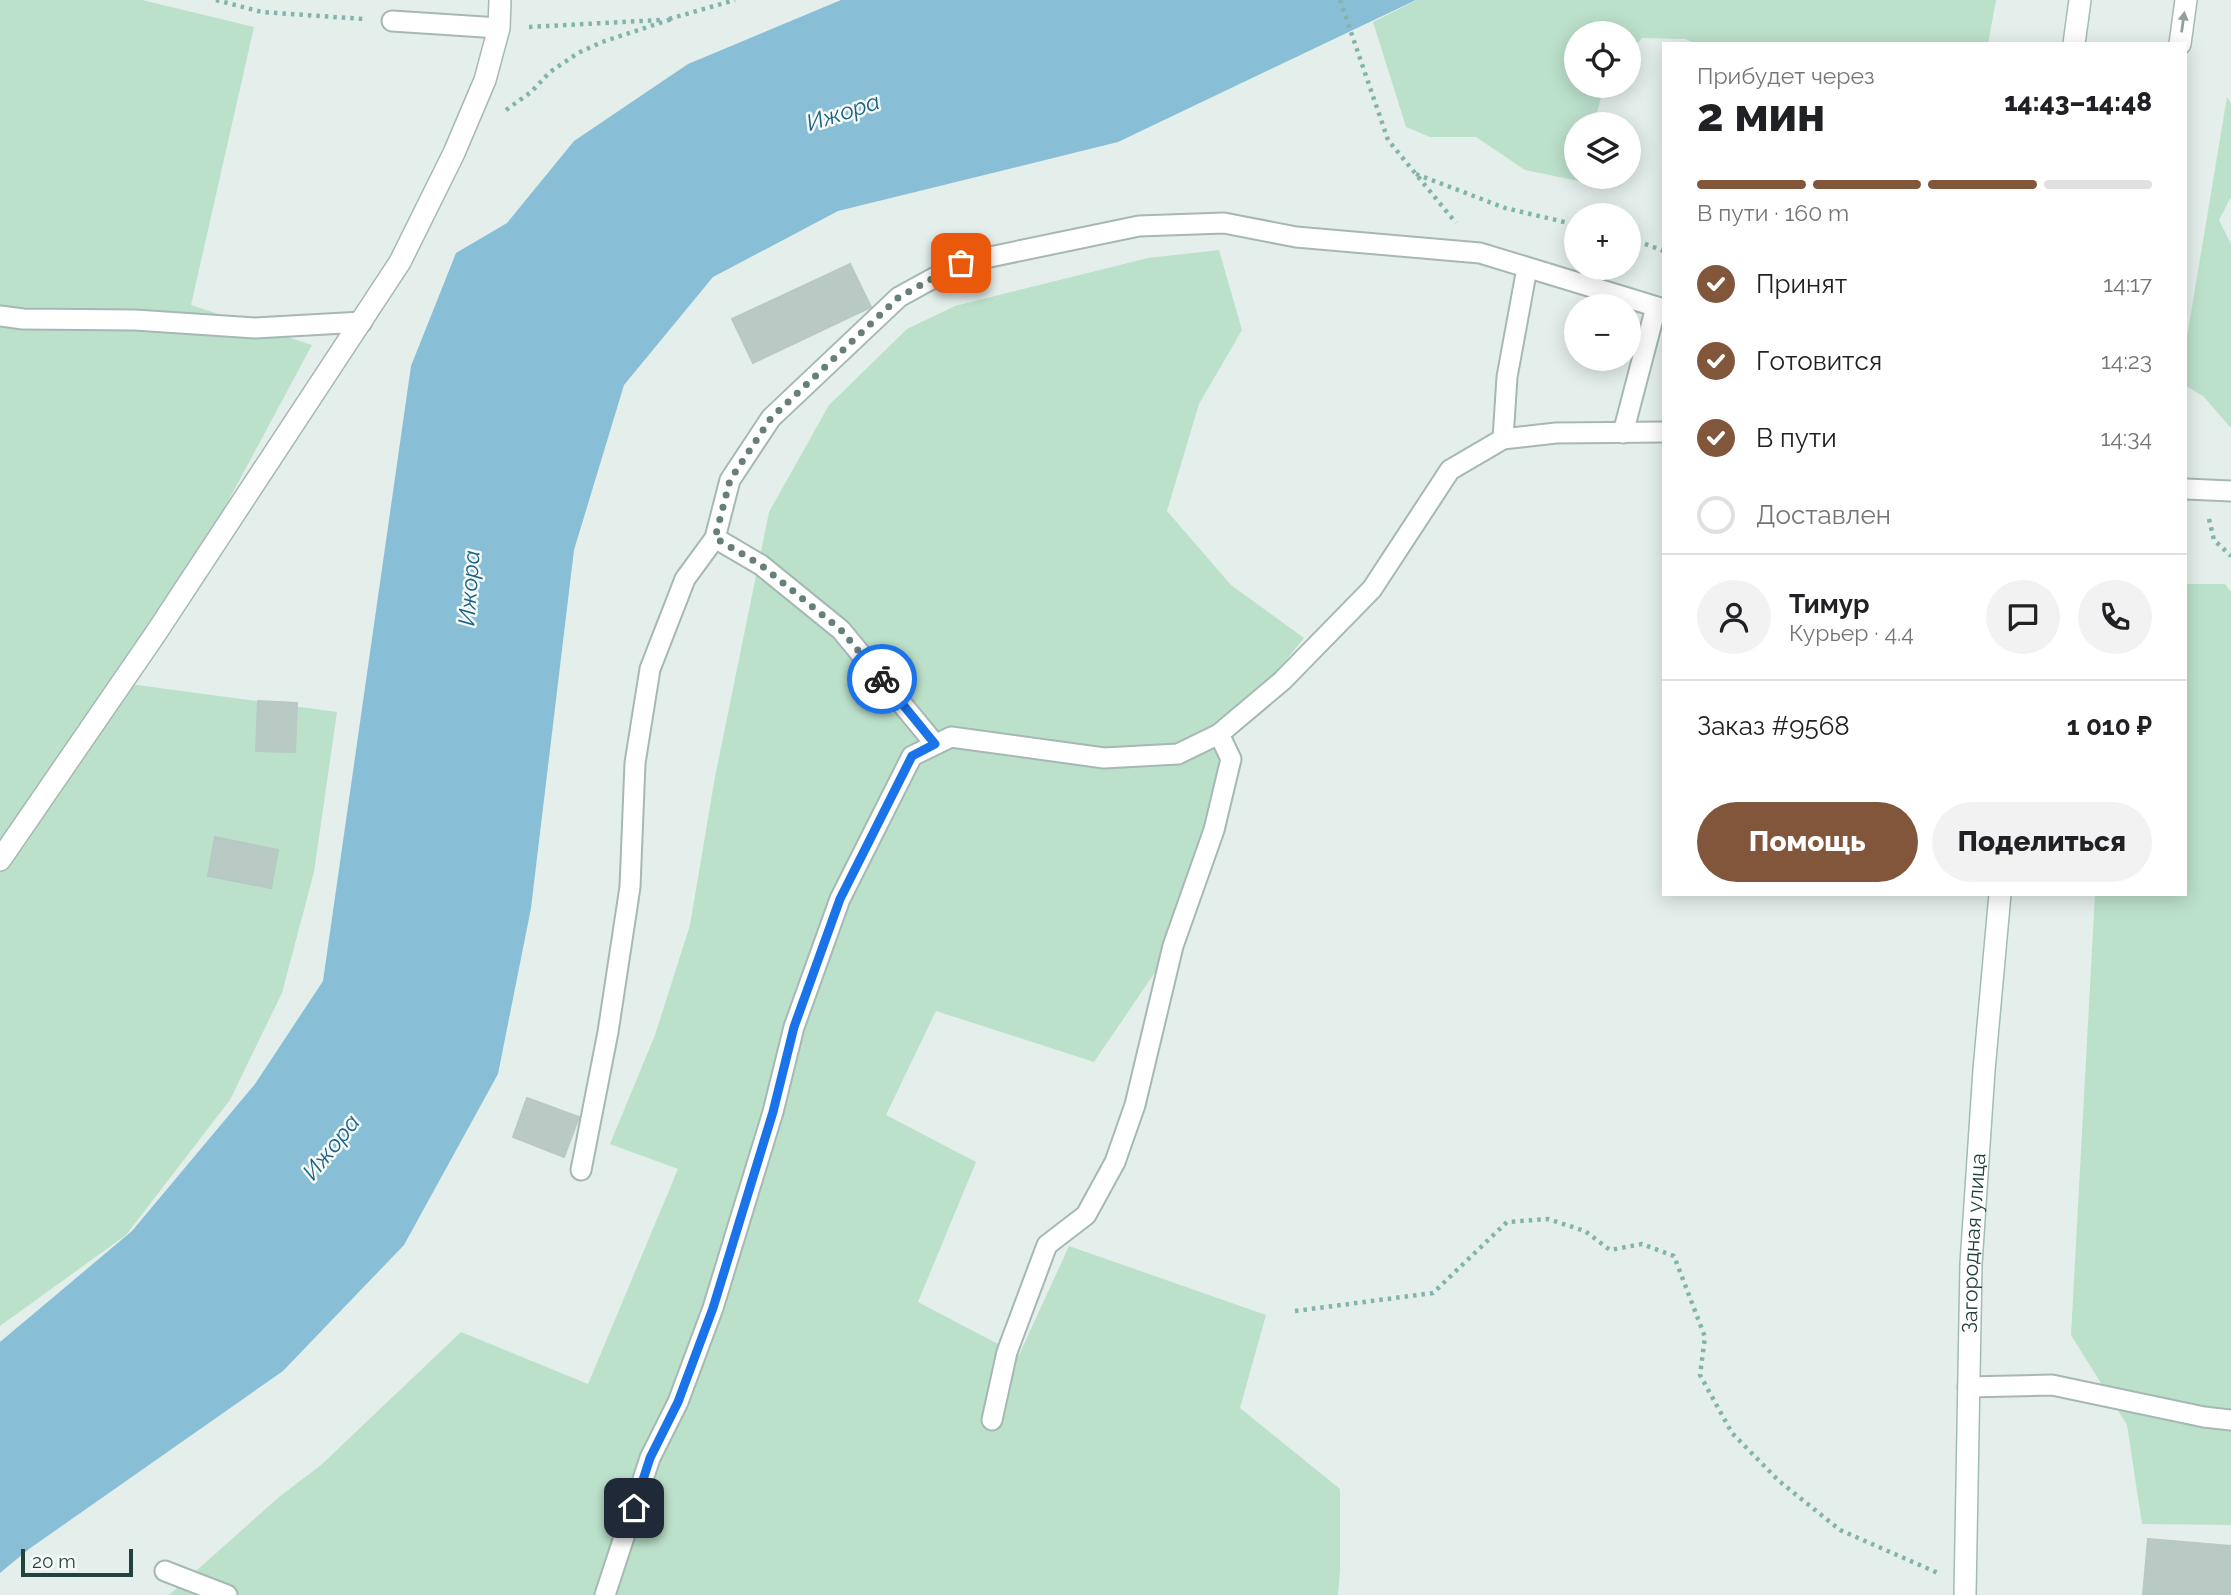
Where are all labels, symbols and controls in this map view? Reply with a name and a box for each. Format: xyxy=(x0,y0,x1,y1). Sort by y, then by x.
one-way arrow xyxy=(2178,11,2189,33)
map controls xyxy=(1564,21,1641,371)
button: locate xyxy=(1564,21,1641,98)
text: Прибудет через xyxy=(1697,62,1875,89)
water label: Ижора xyxy=(803,87,883,136)
text: 14:43–14:48 xyxy=(2004,87,2152,117)
text: 2 мин xyxy=(1697,88,1825,142)
button: layers xyxy=(1564,112,1641,189)
text: В пути · 160 m xyxy=(1697,199,1849,226)
button: + xyxy=(1564,203,1641,280)
pin xyxy=(931,233,991,293)
icon: bag xyxy=(942,244,980,282)
icon: check xyxy=(1697,265,1735,303)
text: Принят xyxy=(1756,269,1847,299)
text: 14:17 xyxy=(2103,270,2152,297)
button: − xyxy=(1564,294,1641,371)
icon: check xyxy=(1697,342,1735,380)
text: Готовится xyxy=(1756,346,1882,376)
text: 14:23 xyxy=(2101,347,2152,374)
icon: check xyxy=(1697,419,1735,457)
text: В пути xyxy=(1756,423,1837,453)
text: 14:34 xyxy=(2100,424,2152,451)
text: Доставлен xyxy=(1756,500,1891,530)
water label: Ижора xyxy=(452,549,485,627)
button: person xyxy=(1697,580,1771,654)
button: chat xyxy=(1986,580,2060,654)
button: phone xyxy=(2078,580,2152,654)
text: Тимур xyxy=(1789,589,1869,619)
text: Курьер · 4.4 xyxy=(1789,619,1914,646)
courier xyxy=(847,644,917,714)
icon: bike xyxy=(863,660,901,698)
text: Заказ #9568 xyxy=(1697,711,1850,741)
text: 1 010 ₽ xyxy=(2067,711,2152,741)
button: Помощь xyxy=(1697,802,1918,882)
button: Поделиться xyxy=(1932,802,2152,882)
water label: Ижора xyxy=(296,1109,365,1185)
street label: Загородная улица xyxy=(1957,1152,1990,1333)
pin xyxy=(604,1478,664,1538)
icon: home xyxy=(615,1489,653,1527)
scale bar xyxy=(21,1546,133,1578)
text: 20 m xyxy=(32,1550,76,1572)

